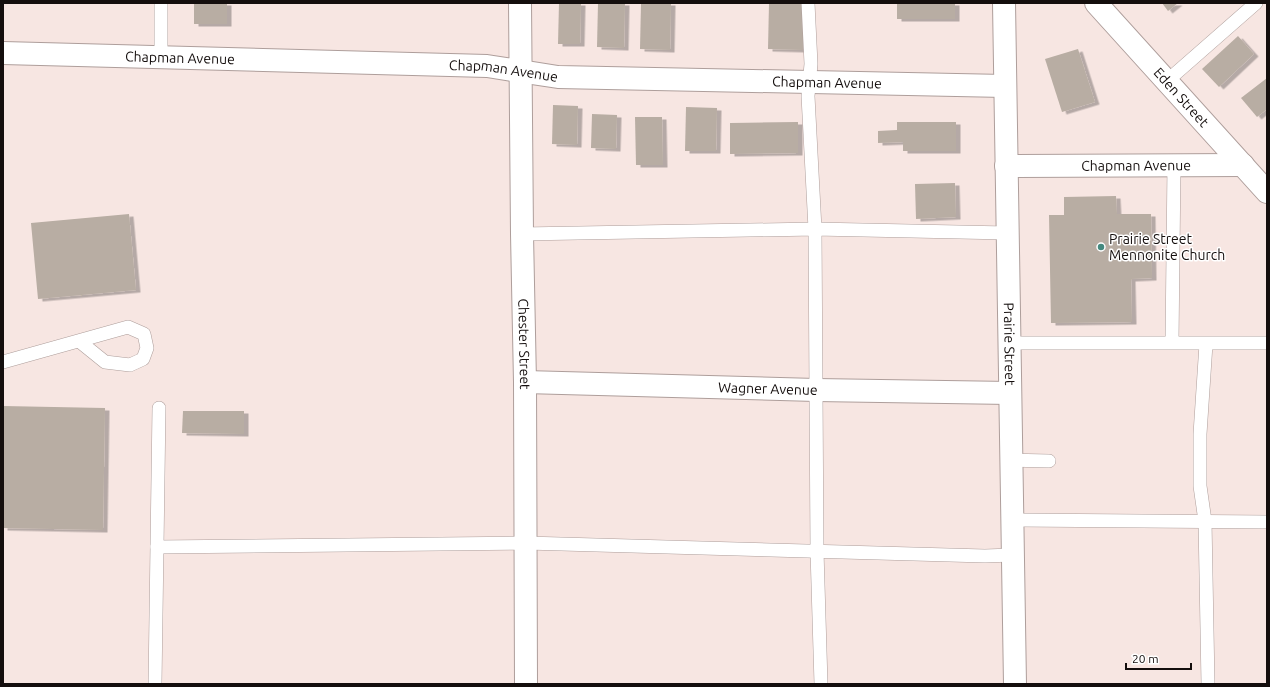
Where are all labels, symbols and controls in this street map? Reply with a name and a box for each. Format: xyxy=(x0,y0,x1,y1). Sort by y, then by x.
street label: Chapman Avenue xyxy=(125,48,235,67)
street label: Chapman Avenue xyxy=(449,57,559,85)
street label: Eden Street xyxy=(1150,64,1212,130)
street label: Chapman Avenue xyxy=(772,73,882,92)
street label: Chapman Avenue xyxy=(1081,157,1191,174)
place label: Prairie Street Mennonite Church xyxy=(1109,231,1225,263)
marker: Prairie Street Mennonite Church xyxy=(1096,242,1106,252)
street label: Chester Street xyxy=(515,298,533,390)
street label: Prairie Street xyxy=(1001,302,1018,386)
street label: Wagner Avenue xyxy=(718,379,818,398)
scale bar xyxy=(1126,645,1191,671)
text: 20 m xyxy=(1132,652,1159,665)

